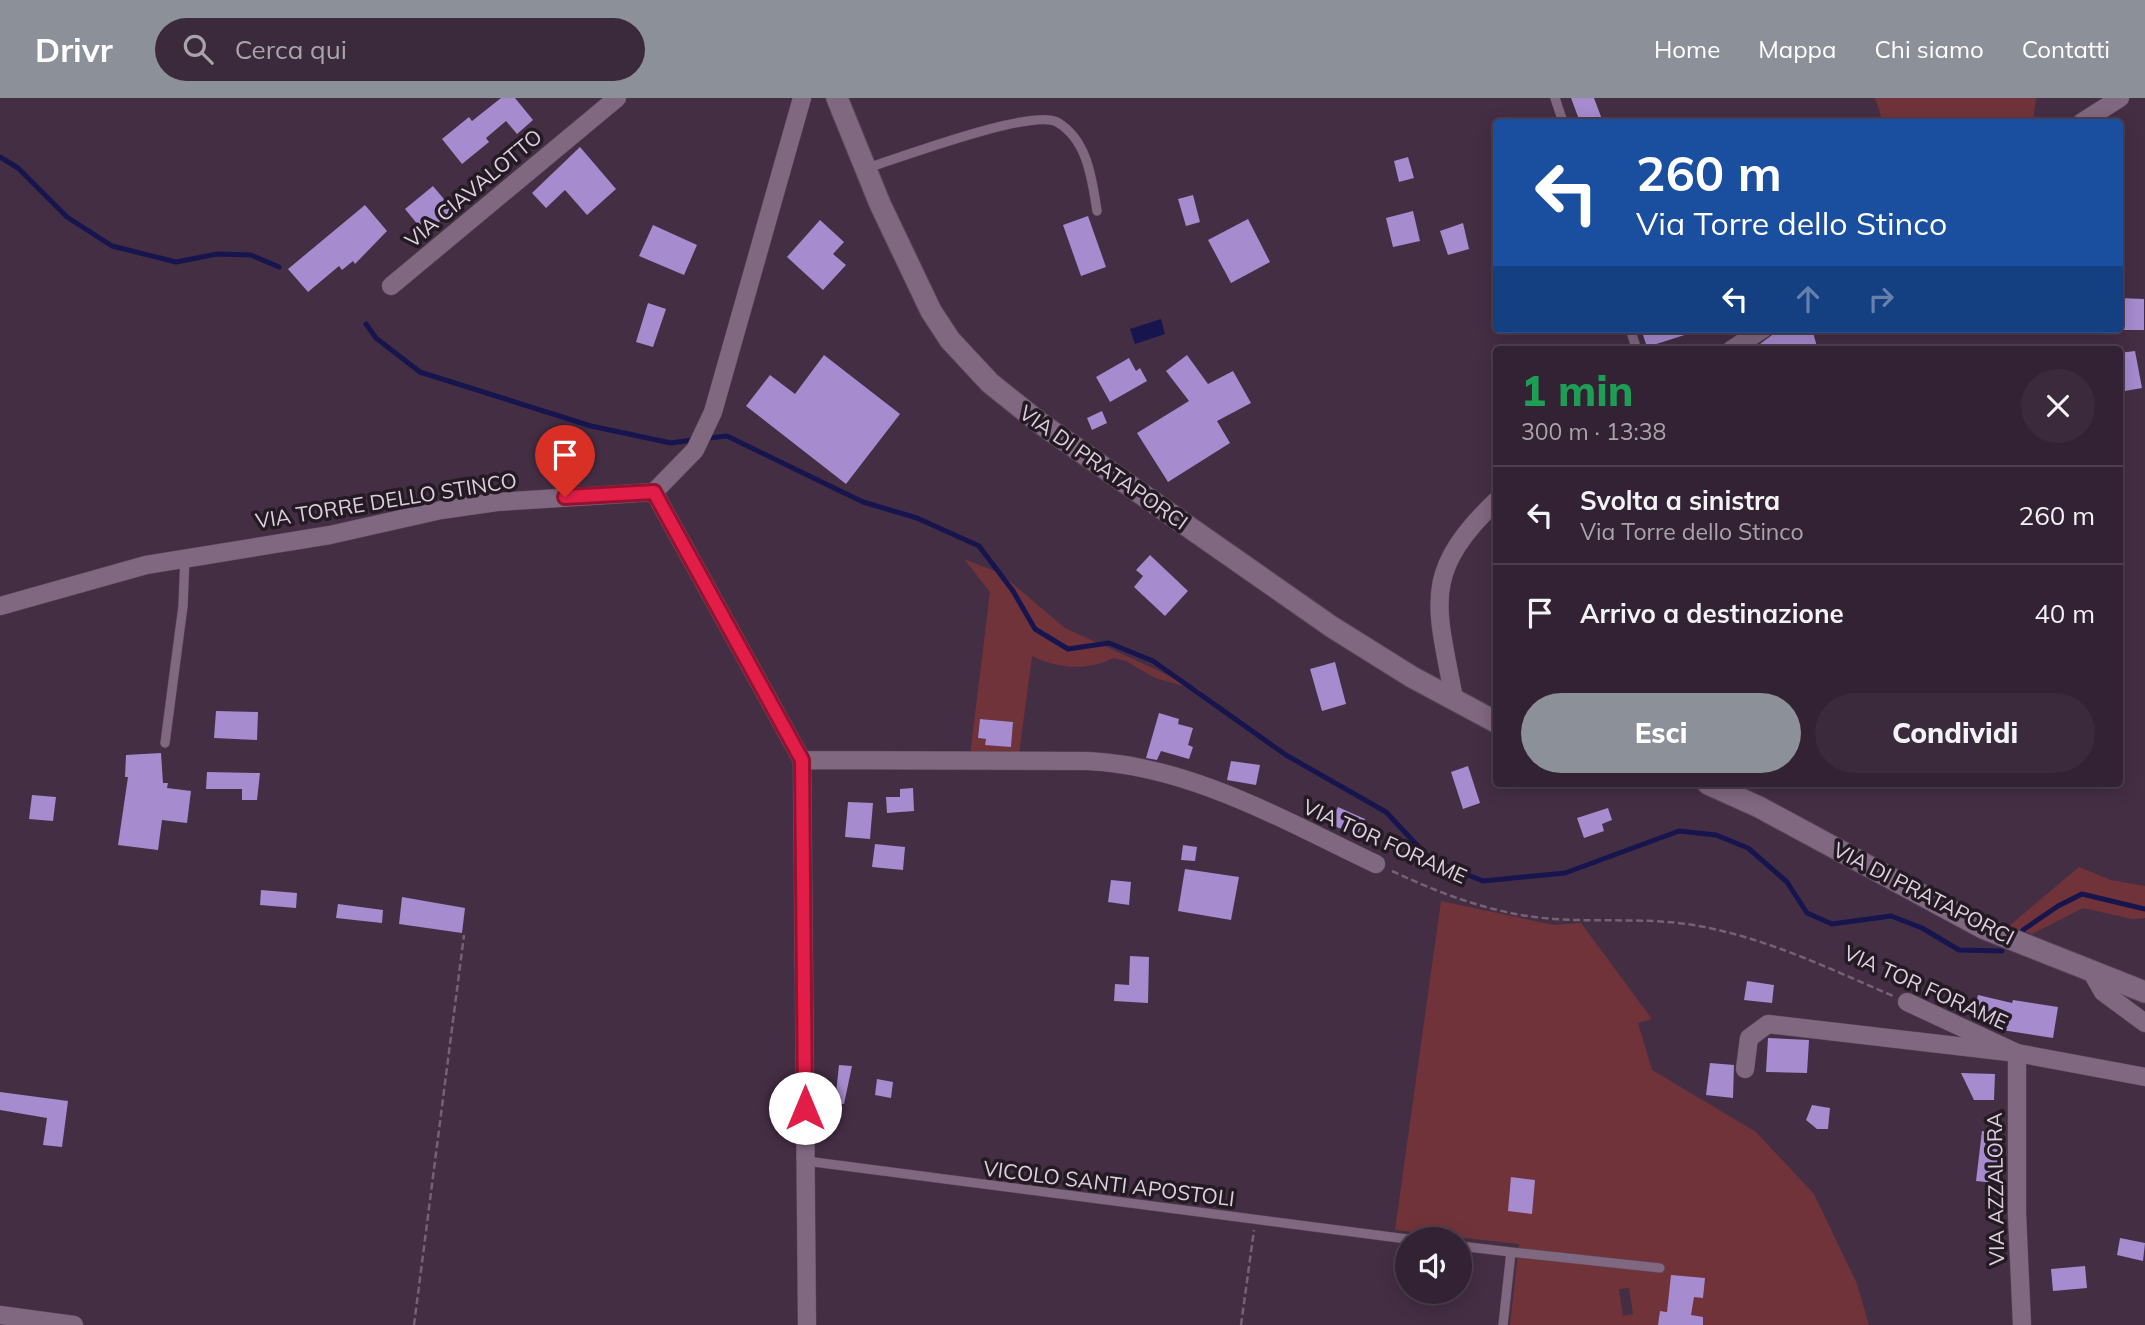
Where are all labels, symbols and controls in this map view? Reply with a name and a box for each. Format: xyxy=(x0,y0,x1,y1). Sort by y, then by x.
search box xyxy=(155,18,645,81)
text: Drivr xyxy=(35,29,113,70)
icon: search xyxy=(179,30,217,68)
text: Cerca qui xyxy=(235,33,347,66)
text: Home xyxy=(1654,34,1720,64)
text: Mappa xyxy=(1758,34,1836,64)
text: Chi siamo xyxy=(1874,34,1984,64)
text: Contatti xyxy=(2022,34,2110,64)
street label: VIA CIAVALOTTO xyxy=(399,123,547,253)
text: 260 m xyxy=(1636,142,1782,203)
icon: left xyxy=(1521,147,1612,238)
text: Via Torre dello Stinco xyxy=(1636,203,1947,243)
icon: left xyxy=(1716,280,1754,318)
icon: ahead xyxy=(1789,280,1827,318)
icon: right xyxy=(1862,280,1900,318)
text: 1 min xyxy=(1521,364,1634,417)
button: close xyxy=(2021,369,2095,443)
street label: VIA DI PRATAPORCI xyxy=(1015,399,1193,535)
text: 300 m · 13:38 xyxy=(1521,417,1666,446)
pin xyxy=(535,425,595,497)
icon: arrive xyxy=(546,436,584,474)
street label: VIA TORRE DELLO STINCO xyxy=(253,466,519,534)
text: Svolta a sinistra xyxy=(1580,484,1780,517)
icon: left xyxy=(1521,496,1559,534)
text: 260 m xyxy=(2019,499,2095,532)
text: Via Torre dello Stinco xyxy=(1580,517,1804,546)
icon: arrive xyxy=(1521,594,1559,632)
text: Arrivo a destinazione xyxy=(1580,597,1844,630)
text: 40 m xyxy=(2034,597,2095,630)
button: Esci xyxy=(1521,693,1801,773)
button: Condividi xyxy=(1815,693,2095,773)
street label: VIA TOR FORAME xyxy=(1299,793,1471,889)
street label: VIA DI PRATAPORCI xyxy=(1829,836,2019,950)
street label: VIA TOR FORAME xyxy=(1840,939,2012,1035)
position arrow xyxy=(768,1071,842,1145)
street label: VIA AZZALORA xyxy=(1981,1112,2009,1266)
street label: VICOLO SANTI APOSTOLI xyxy=(982,1155,1236,1211)
map controls xyxy=(1395,1227,1472,1304)
button: sound xyxy=(1395,1227,1472,1304)

